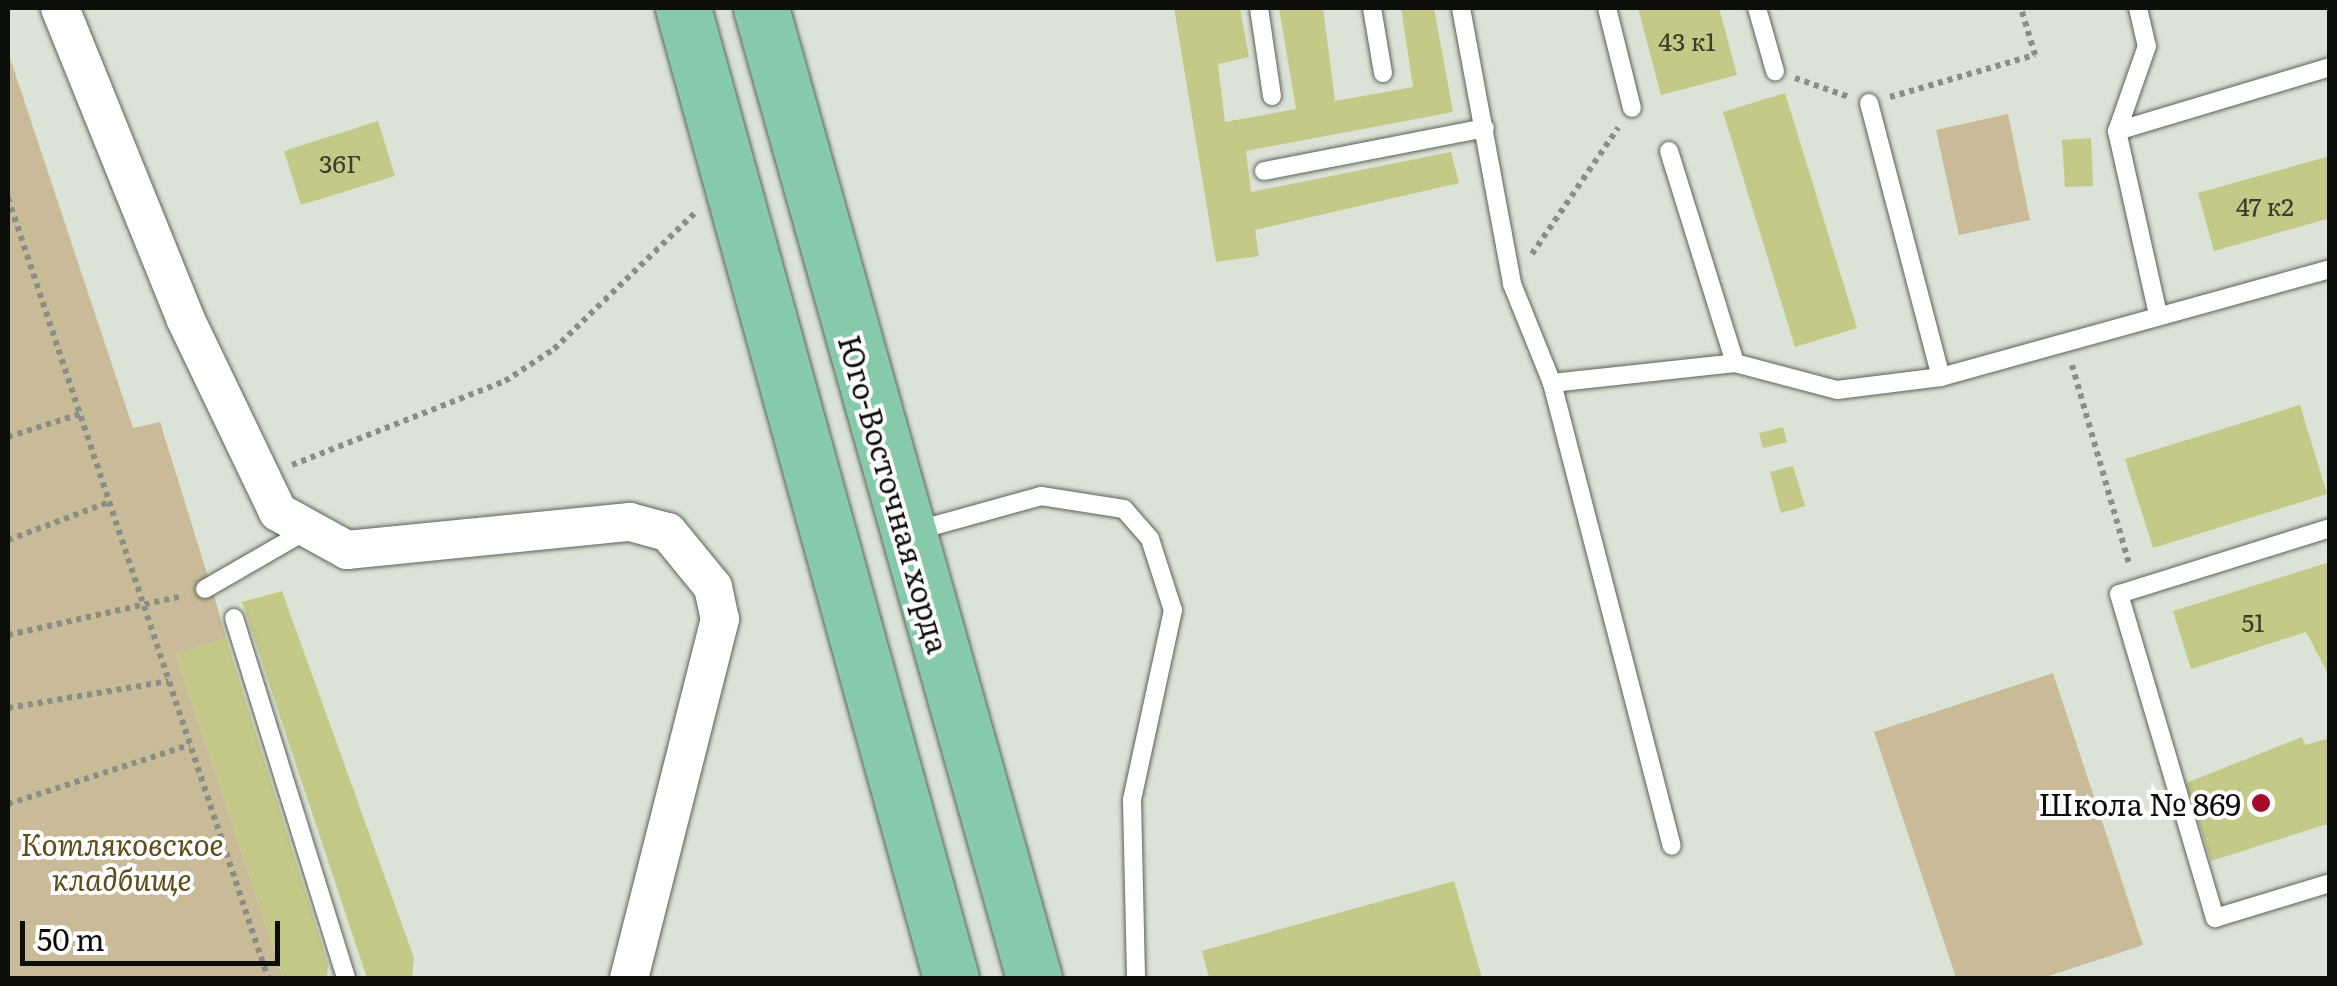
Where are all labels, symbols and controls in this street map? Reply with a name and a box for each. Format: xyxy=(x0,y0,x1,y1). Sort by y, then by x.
house number: 43 к1 xyxy=(1658,26,1716,56)
house number: 36Г xyxy=(319,148,361,178)
house number: 47 к2 xyxy=(2236,191,2294,221)
street label: Юго-Восточная хорда xyxy=(832,331,958,657)
house number: 51 xyxy=(2242,607,2264,637)
place label: Школа № 869 xyxy=(2038,785,2241,821)
marker: Школа № 869 xyxy=(2250,792,2272,814)
park label: Котляковское кладбище xyxy=(20,825,224,896)
scale bar xyxy=(25,901,285,963)
text: 50 m xyxy=(37,916,105,960)

